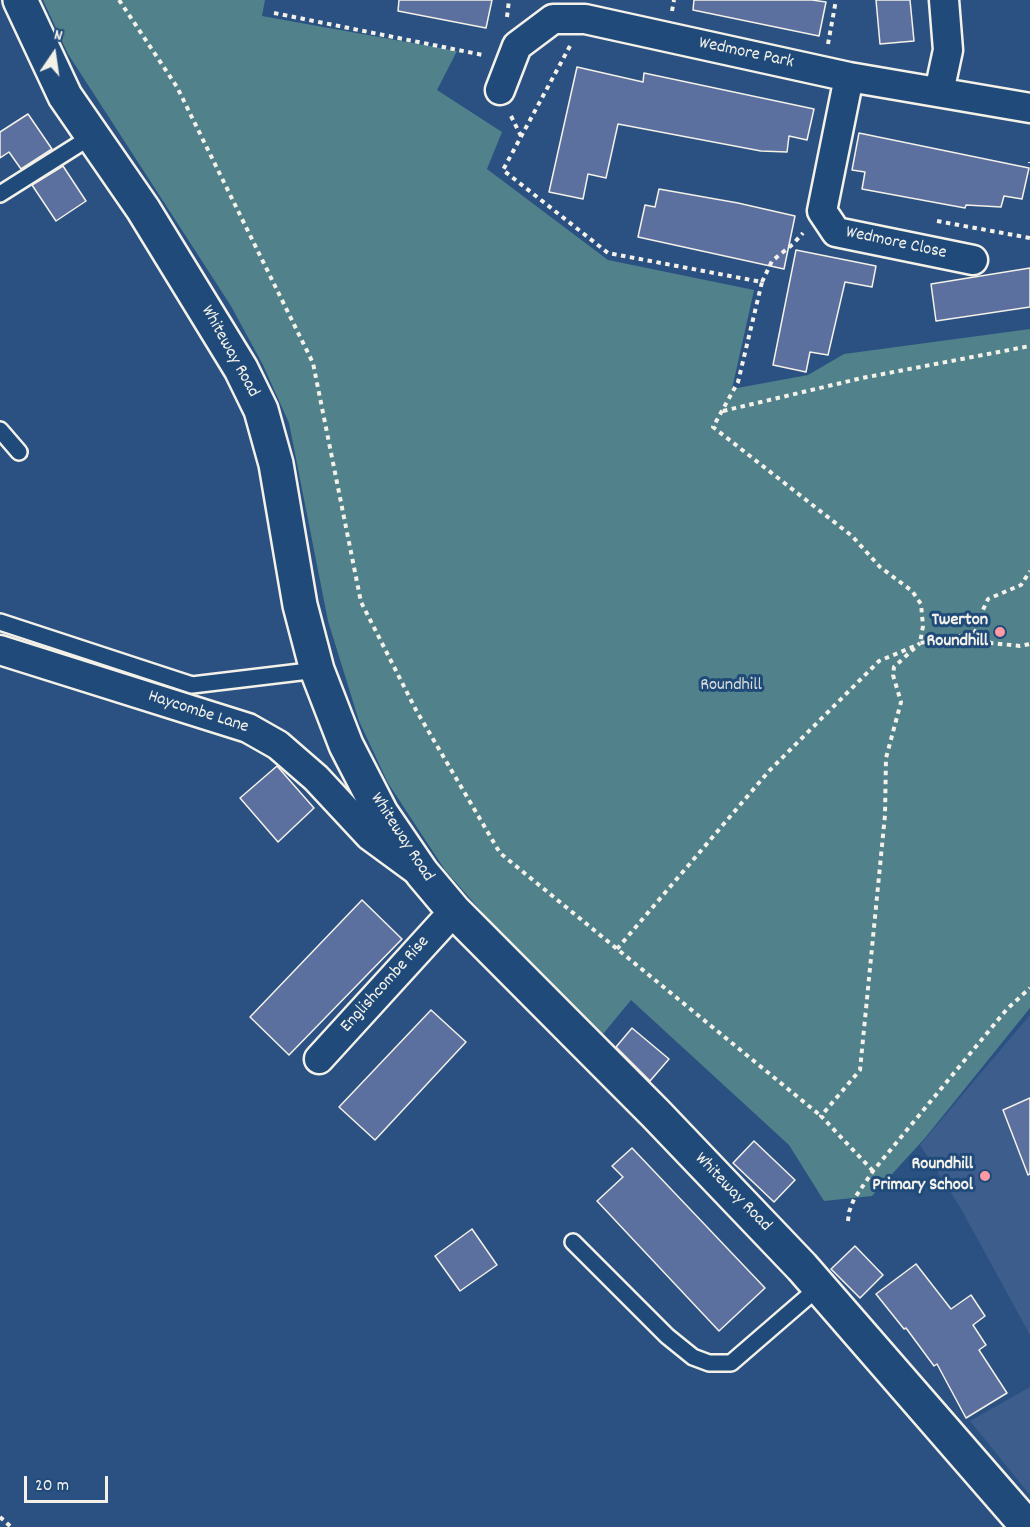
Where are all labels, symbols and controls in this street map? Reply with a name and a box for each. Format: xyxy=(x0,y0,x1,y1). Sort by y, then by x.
north arrow xyxy=(24,24,84,84)
text: N xyxy=(52,24,65,48)
street label: Wedmore Park xyxy=(697,33,795,75)
street label: Wedmore Close xyxy=(844,223,948,265)
street label: Whiteway Road xyxy=(195,302,263,402)
place label: Twerton Roundhill xyxy=(927,611,988,654)
marker: Twerton Roundhill xyxy=(993,625,1007,639)
park label: Roundhill xyxy=(700,676,762,698)
street label: Haycombe Lane xyxy=(145,687,251,739)
street label: Whiteway Road xyxy=(364,790,438,886)
street label: Englishcombe Rise xyxy=(337,932,435,1038)
street label: Whiteway Road xyxy=(689,1149,775,1237)
place label: Roundhill Primary School xyxy=(872,1155,973,1198)
marker: Roundhill Primary School xyxy=(978,1169,992,1183)
scale bar xyxy=(27,1464,111,1502)
text: 20 m xyxy=(35,1474,69,1499)

